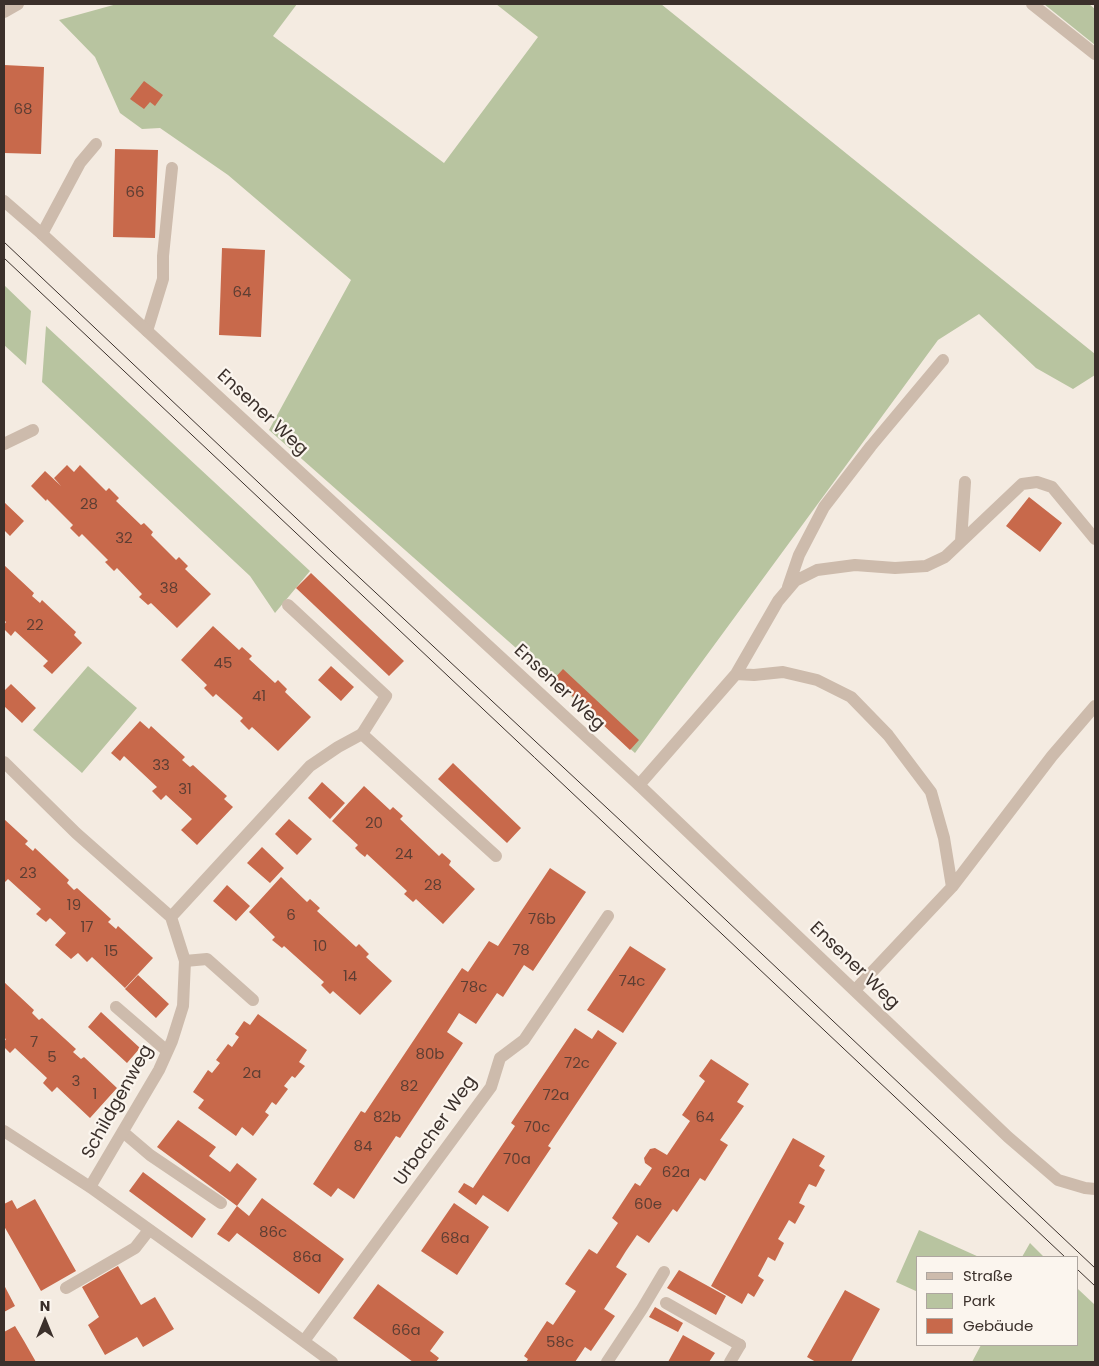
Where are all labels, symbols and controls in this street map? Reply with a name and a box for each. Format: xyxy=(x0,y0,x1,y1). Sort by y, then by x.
house number: 68 xyxy=(14,101,32,119)
house number: 66 xyxy=(125,184,145,202)
house number: 64 xyxy=(233,284,251,302)
street label: Ensener Weg xyxy=(212,365,312,461)
house number: 28 xyxy=(80,496,98,514)
house number: 32 xyxy=(115,530,133,548)
house number: 38 xyxy=(160,580,178,598)
house number: 22 xyxy=(26,617,44,635)
street label: Ensener Weg xyxy=(509,640,609,736)
house number: 45 xyxy=(214,655,232,673)
house number: 41 xyxy=(252,688,266,706)
house number: 33 xyxy=(152,757,170,775)
house number: 31 xyxy=(178,781,192,799)
house number: 20 xyxy=(365,815,383,833)
house number: 24 xyxy=(395,846,413,864)
house number: 23 xyxy=(19,865,37,883)
house number: 28 xyxy=(424,877,442,895)
house number: 19 xyxy=(67,897,81,915)
house number: 6 xyxy=(286,907,296,925)
house number: 76b xyxy=(528,911,556,929)
street label: Ensener Weg xyxy=(805,918,903,1014)
house number: 17 xyxy=(81,919,93,937)
house number: 10 xyxy=(313,938,327,956)
house number: 78 xyxy=(512,942,530,960)
house number: 15 xyxy=(104,943,118,961)
house number: 14 xyxy=(343,968,357,986)
house number: 74c xyxy=(619,973,645,991)
house number: 78c xyxy=(461,979,487,997)
house number: 7 xyxy=(30,1034,38,1052)
street label: Schildgenweg xyxy=(78,1041,158,1163)
house number: 80b xyxy=(415,1046,445,1064)
house number: 5 xyxy=(47,1049,57,1067)
house number: 72c xyxy=(564,1055,590,1073)
house number: 2a xyxy=(243,1065,261,1083)
street label: Urbacher Weg xyxy=(390,1072,482,1190)
house number: 3 xyxy=(72,1073,80,1091)
house number: 82 xyxy=(400,1078,418,1096)
house number: 1 xyxy=(93,1086,97,1104)
house number: 72a xyxy=(543,1087,569,1105)
house number: 82b xyxy=(373,1109,401,1127)
house number: 64 xyxy=(696,1109,714,1127)
house number: 70c xyxy=(524,1119,550,1137)
house number: 84 xyxy=(354,1138,372,1156)
house number: 70a xyxy=(503,1151,531,1169)
house number: 62a xyxy=(662,1164,690,1182)
house number: 60e xyxy=(634,1196,662,1214)
house number: 86c xyxy=(259,1224,287,1242)
house number: 68a xyxy=(440,1230,470,1248)
house number: 86a xyxy=(292,1249,322,1267)
legend xyxy=(916,1256,1079,1346)
text: Straße xyxy=(963,1265,1013,1286)
text: Park xyxy=(963,1290,995,1311)
north arrow xyxy=(20,1296,70,1346)
text: N xyxy=(40,1296,50,1316)
text: Gebäude xyxy=(963,1315,1033,1336)
house number: 66a xyxy=(391,1322,421,1340)
house number: 58c xyxy=(546,1334,574,1352)

